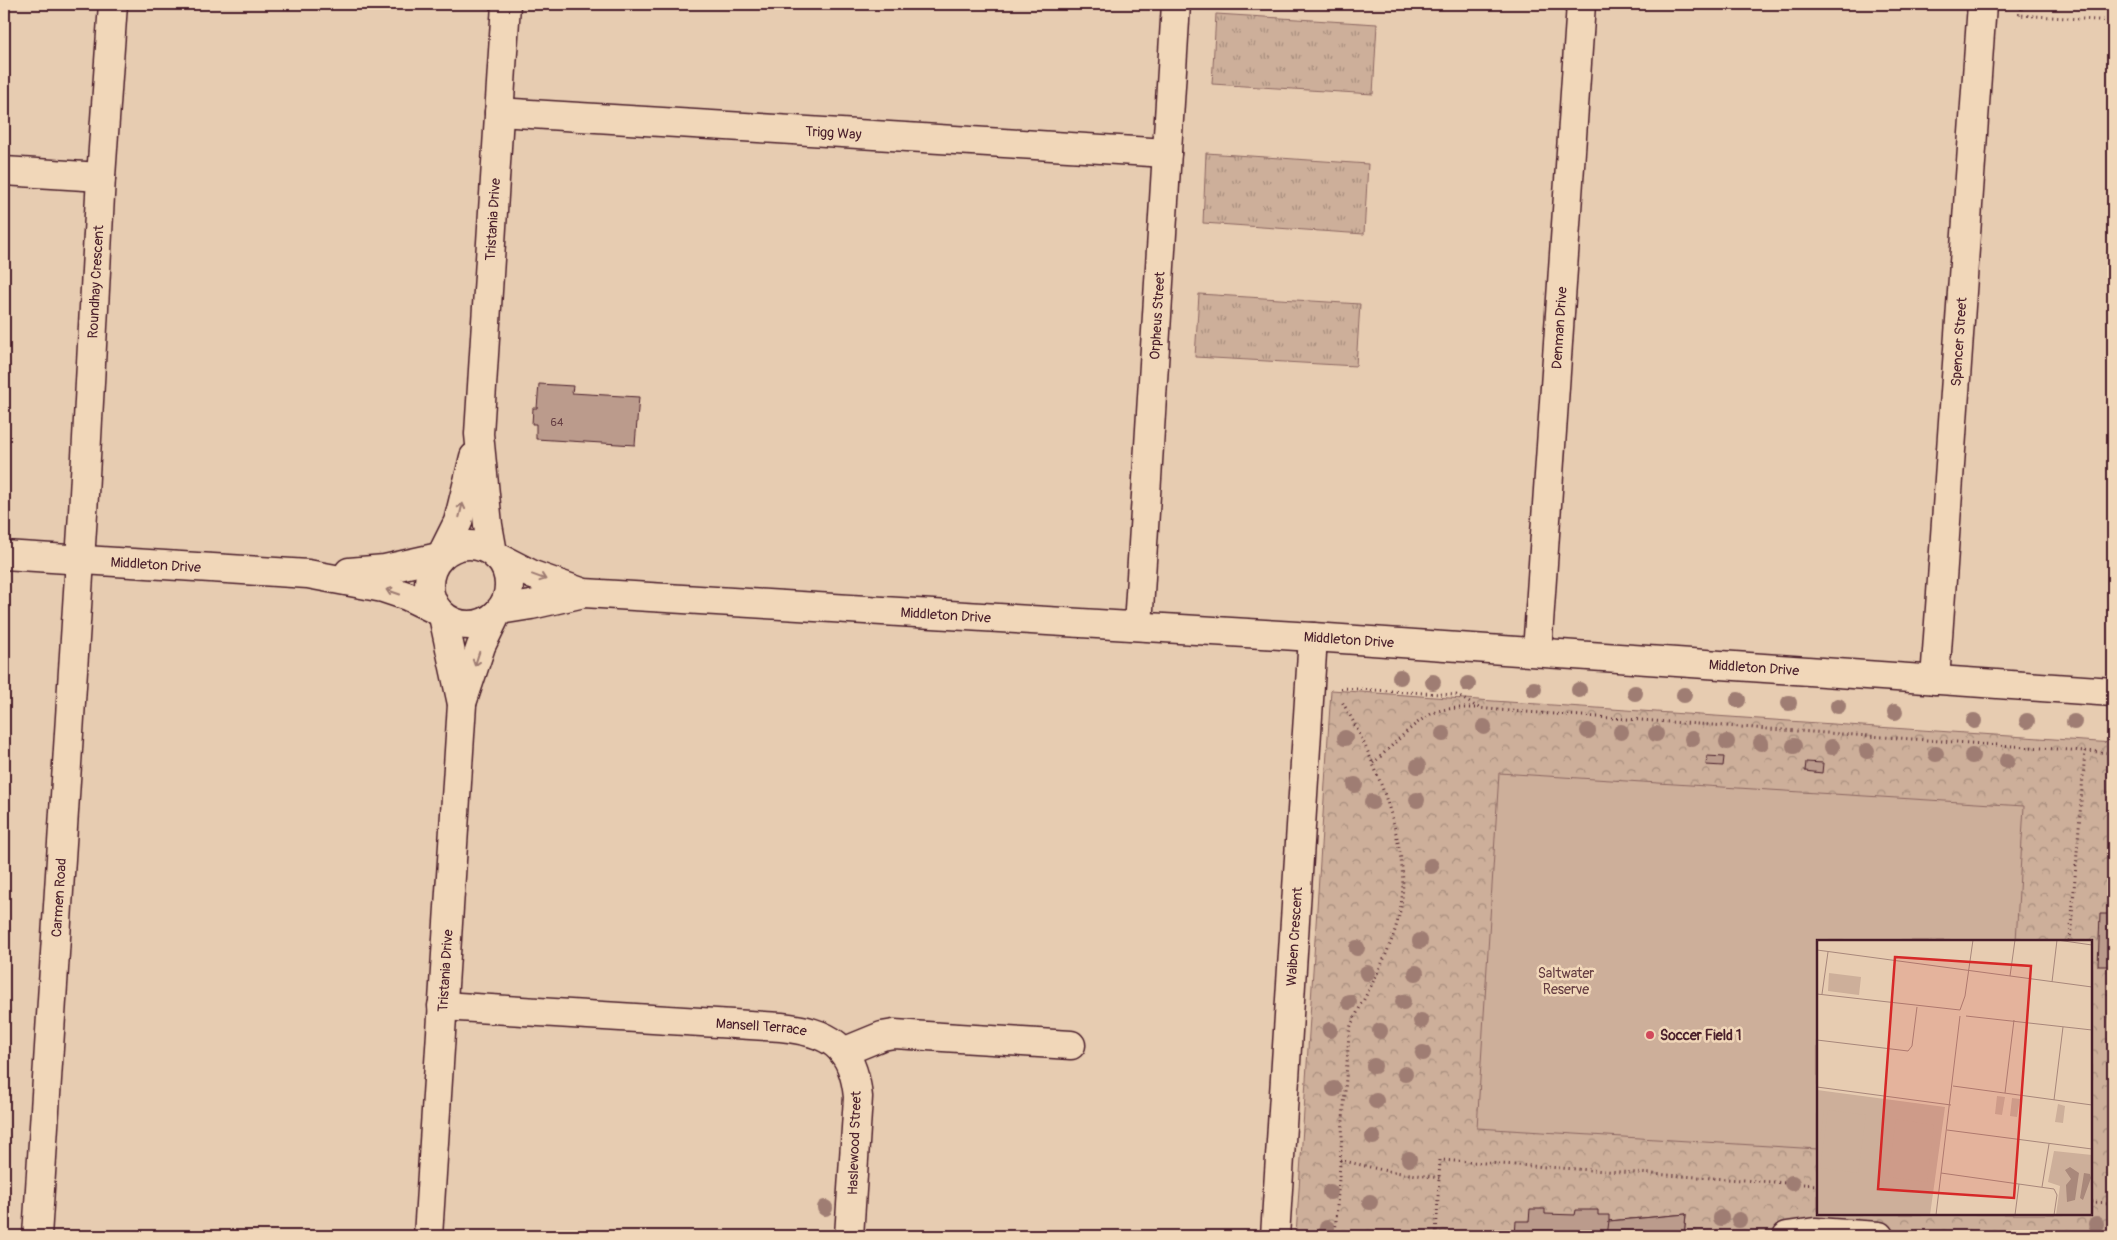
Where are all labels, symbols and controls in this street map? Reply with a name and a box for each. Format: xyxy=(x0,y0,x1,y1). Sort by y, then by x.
street label: Trigg Way xyxy=(805,123,862,143)
street label: Tristania Drive xyxy=(482,177,504,261)
street label: Roundhay Crescent xyxy=(84,224,107,339)
street label: Orpheus Street xyxy=(1146,271,1169,360)
street label: Denman Drive xyxy=(1548,286,1571,370)
street label: Spencer Street xyxy=(1947,296,1971,387)
house number: 64 xyxy=(551,416,564,429)
one-way arrow xyxy=(457,502,466,518)
street label: Middleton Drive xyxy=(110,554,201,576)
one-way arrow xyxy=(531,573,547,582)
one-way arrow xyxy=(386,586,402,596)
street label: Middleton Drive xyxy=(900,604,991,627)
street label: Middleton Drive xyxy=(1303,628,1395,652)
one-way arrow xyxy=(472,651,481,666)
street label: Middleton Drive xyxy=(1708,656,1800,679)
street label: Carmen Road xyxy=(48,858,70,938)
street label: Waiben Crescent xyxy=(1283,886,1306,987)
street label: Tristania Drive xyxy=(434,929,457,1012)
inset map xyxy=(1817,940,2092,1215)
park label: Saltwater Reserve xyxy=(1538,965,1594,998)
street label: Mansell Terrace xyxy=(715,1015,809,1040)
place label: Soccer Field 1 xyxy=(1660,1027,1741,1044)
marker: Soccer Field 1 xyxy=(1644,1029,1656,1041)
street label: Haslewood Street xyxy=(844,1090,865,1195)

